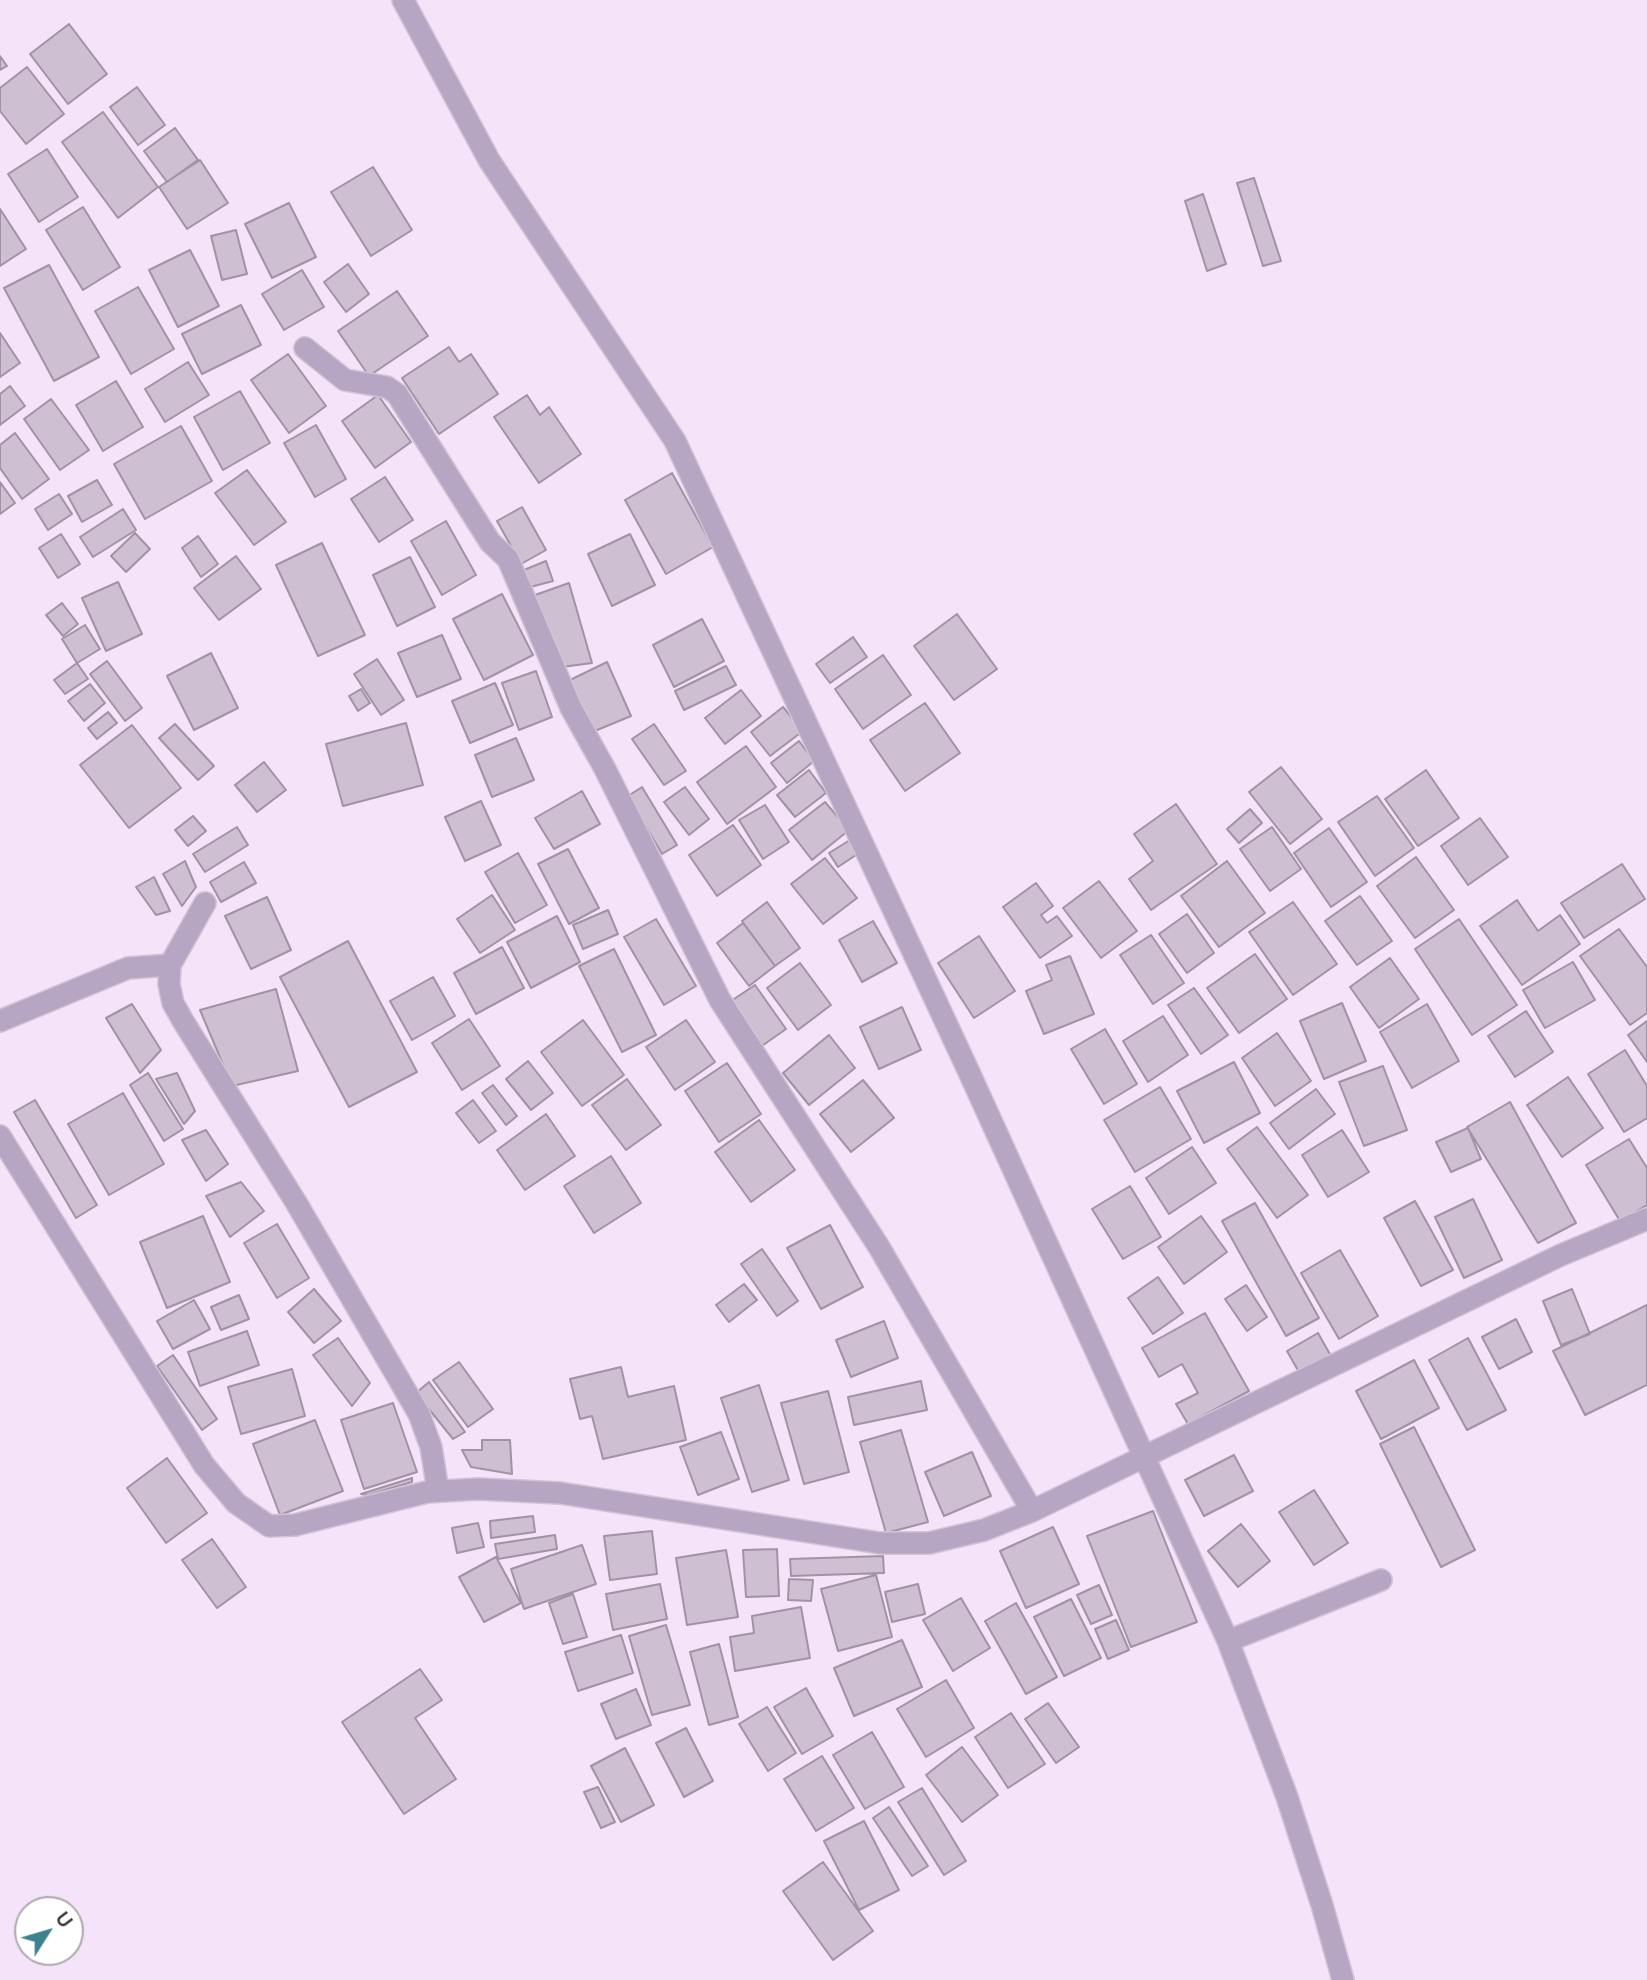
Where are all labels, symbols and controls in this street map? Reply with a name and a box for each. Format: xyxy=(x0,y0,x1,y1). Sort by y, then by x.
north arrow xyxy=(14,1896,84,1966)
text: U xyxy=(50,1906,79,1933)

